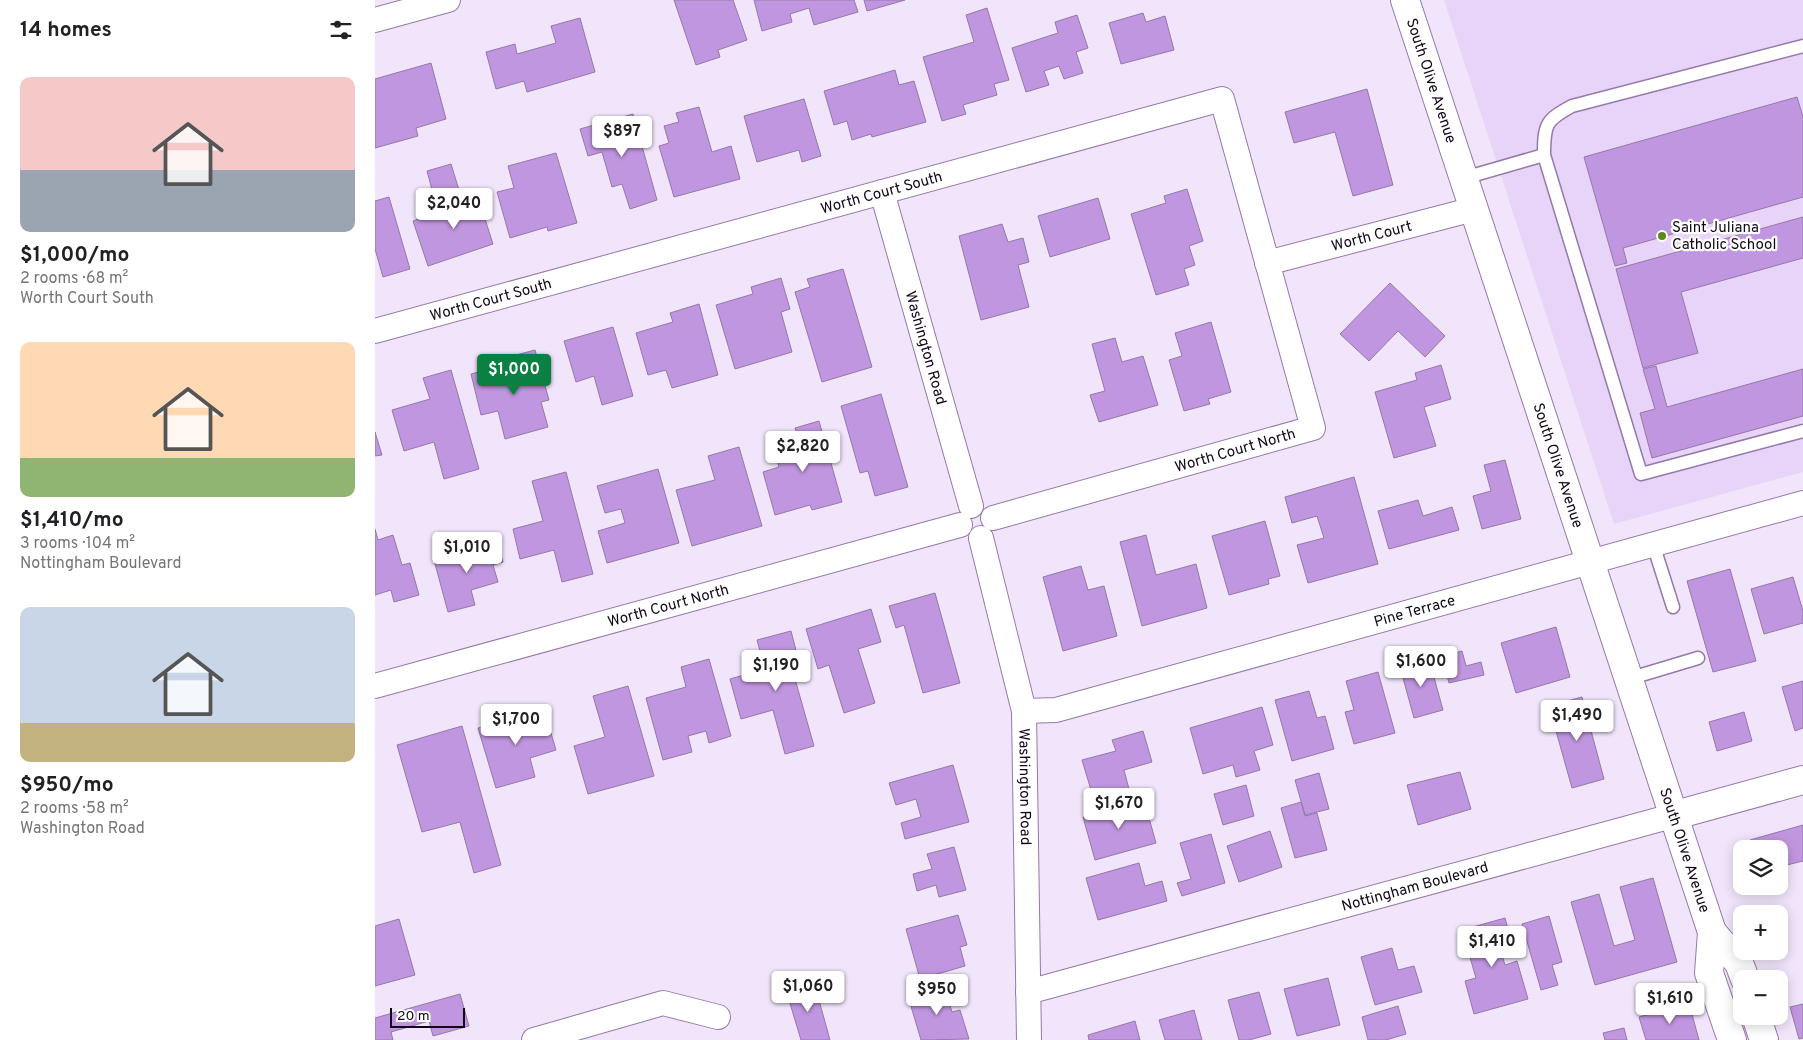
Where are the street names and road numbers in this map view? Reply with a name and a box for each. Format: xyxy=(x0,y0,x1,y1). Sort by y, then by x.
street label: South Olive Avenue xyxy=(1401,16,1460,146)
street label: Worth Court South xyxy=(819,168,945,219)
street label: Worth Court xyxy=(1330,218,1414,257)
street label: Worth Court South xyxy=(428,275,554,326)
street label: Washington Road xyxy=(900,289,950,407)
street label: South Olive Avenue xyxy=(1527,401,1586,531)
street label: Worth Court North xyxy=(1173,425,1298,478)
street label: Worth Court North xyxy=(606,581,731,633)
street label: Pine Terrace xyxy=(1372,592,1458,632)
street label: Washington Road xyxy=(1013,728,1034,845)
street label: South Olive Avenue xyxy=(1654,786,1713,915)
street label: Nottingham Boulevard xyxy=(1340,859,1491,917)

